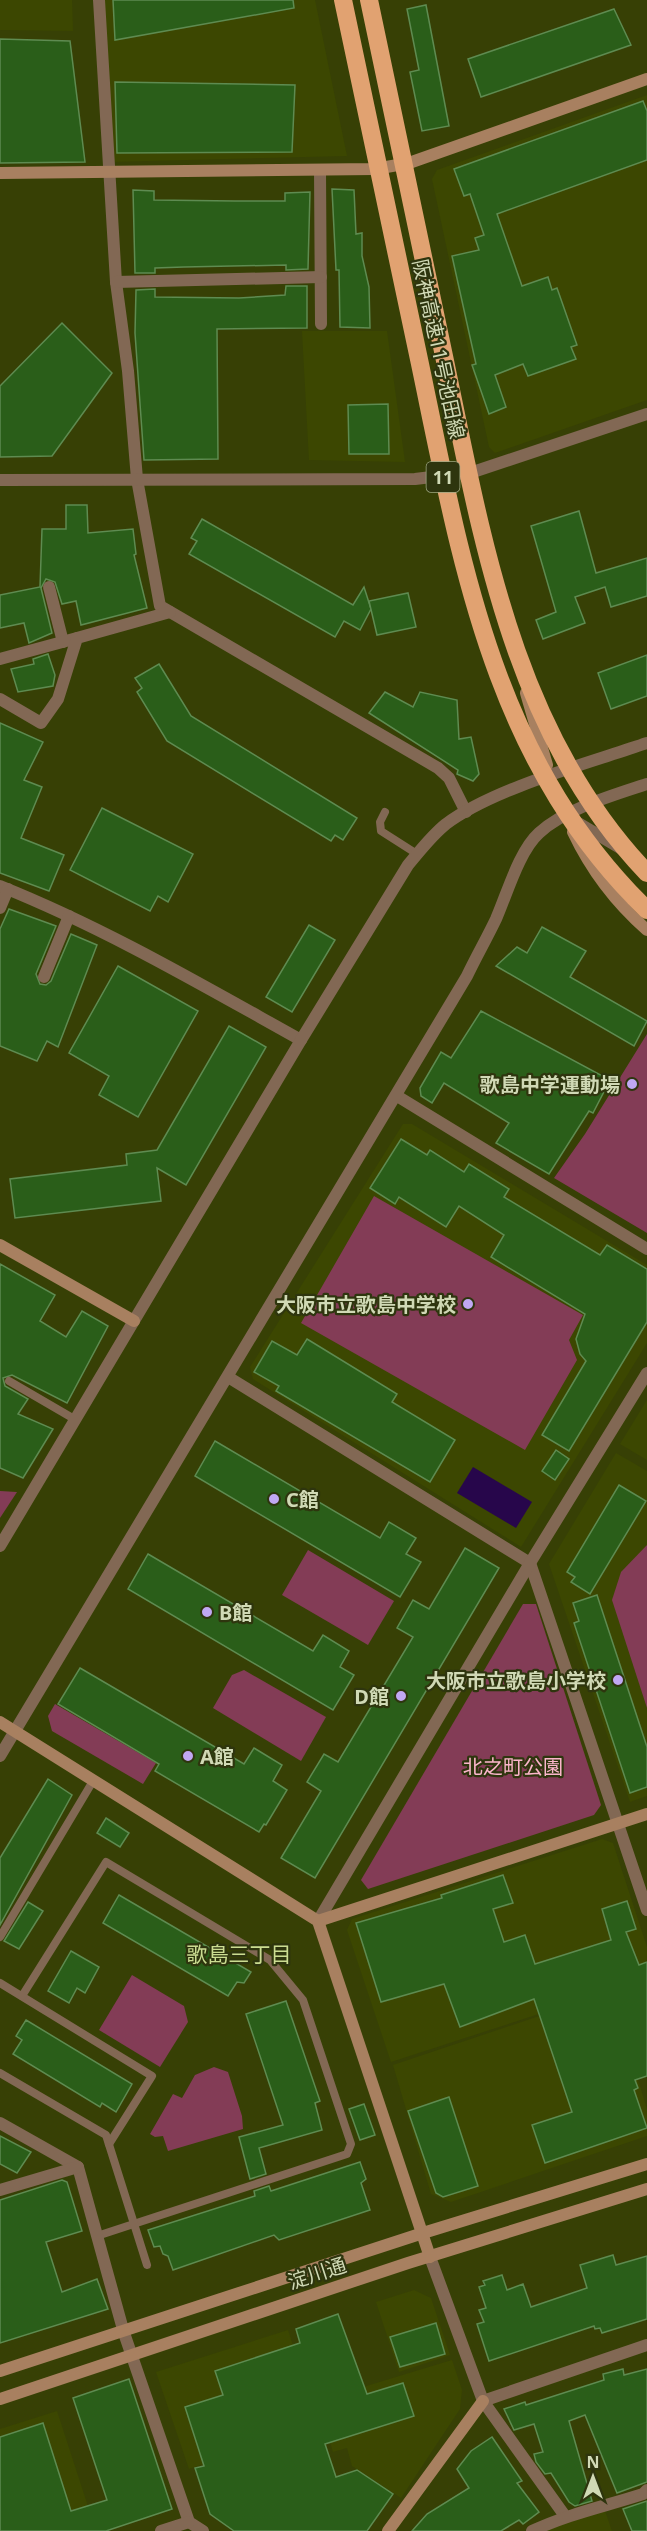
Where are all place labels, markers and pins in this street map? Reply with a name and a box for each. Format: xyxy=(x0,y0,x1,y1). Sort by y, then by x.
place label: 歌島中学運動場 xyxy=(480,1071,620,1098)
marker: 歌島中学運動場 xyxy=(625,1077,639,1091)
place label: 大阪市立歌島中学校 xyxy=(276,1291,456,1318)
marker: 大阪市立歌島中学校 xyxy=(461,1297,475,1311)
place label: C館 xyxy=(286,1486,319,1513)
marker: C館 xyxy=(267,1492,281,1506)
place label: B館 xyxy=(219,1599,252,1626)
marker: B館 xyxy=(200,1605,214,1619)
place label: 大阪市立歌島小学校 xyxy=(426,1667,606,1694)
marker: 大阪市立歌島小学校 xyxy=(611,1673,625,1687)
place label: D館 xyxy=(354,1683,389,1710)
marker: D館 xyxy=(394,1689,408,1703)
place label: A館 xyxy=(200,1743,234,1770)
marker: A館 xyxy=(181,1749,195,1763)

